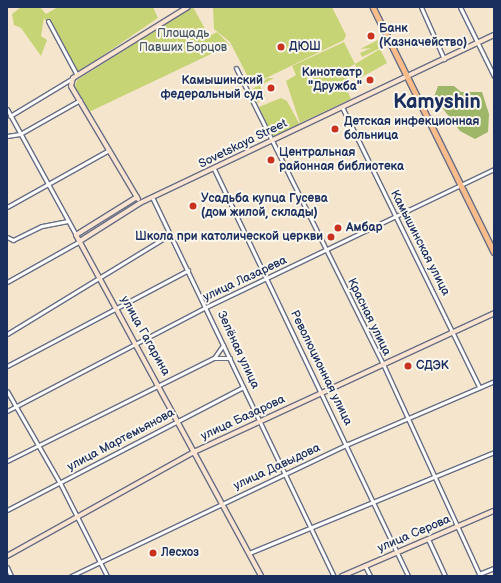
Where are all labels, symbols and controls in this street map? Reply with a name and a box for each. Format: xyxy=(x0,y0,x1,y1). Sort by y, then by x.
place label: Банк (Казначейство) xyxy=(379,22,467,50)
park label: Площадь Павших Борцов xyxy=(139,27,227,55)
marker: Банк (Казначейство) xyxy=(366,31,376,41)
place label: ДЮШ xyxy=(289,40,321,54)
marker: ДЮШ xyxy=(276,42,286,52)
place label: Кинотеатр "Дружба" xyxy=(302,66,362,94)
place label: Камышинский федеральный суд xyxy=(160,74,263,102)
marker: Кинотеатр "Дружба" xyxy=(365,75,375,85)
marker: Камышинский федеральный суд xyxy=(266,83,276,93)
district label: Kamyshin xyxy=(393,90,481,114)
place label: Детская инфекционная больница xyxy=(344,115,480,143)
street label: Sovetskaya Street xyxy=(196,116,290,172)
marker: Детская инфекционная больница xyxy=(329,123,341,135)
place label: Центральная районная библиотека xyxy=(279,146,404,174)
marker: Центральная районная библиотека xyxy=(266,155,276,165)
street label: Камышинская улица xyxy=(387,188,453,298)
place label: Усадьба купца Гусева (дом жилой, склады) xyxy=(201,192,328,220)
marker: Усадьба купца Гусева (дом жилой, склады) xyxy=(188,201,198,211)
place label: Амбар xyxy=(346,221,383,235)
marker: Амбар xyxy=(333,223,343,233)
place label: Школа при католической церкви xyxy=(135,230,323,244)
marker: Школа при католической церкви xyxy=(326,232,336,242)
street label: улица Лазарева xyxy=(201,253,289,305)
street label: Красная улица xyxy=(344,276,394,358)
street label: улица Гагарина xyxy=(117,294,173,378)
street label: Революционная улица xyxy=(287,308,355,428)
street label: Зелёная улица xyxy=(214,309,262,391)
place label: СДЭК xyxy=(416,359,449,373)
marker: СДЭК xyxy=(403,361,413,371)
street label: улица Базарова xyxy=(199,392,287,444)
street label: улица Мартемьянова xyxy=(65,406,177,474)
street label: улица Давыдова xyxy=(231,441,323,493)
street label: улица Серова xyxy=(375,512,453,556)
place label: Лесхоз xyxy=(161,546,199,560)
marker: Лесхоз xyxy=(148,548,158,558)

